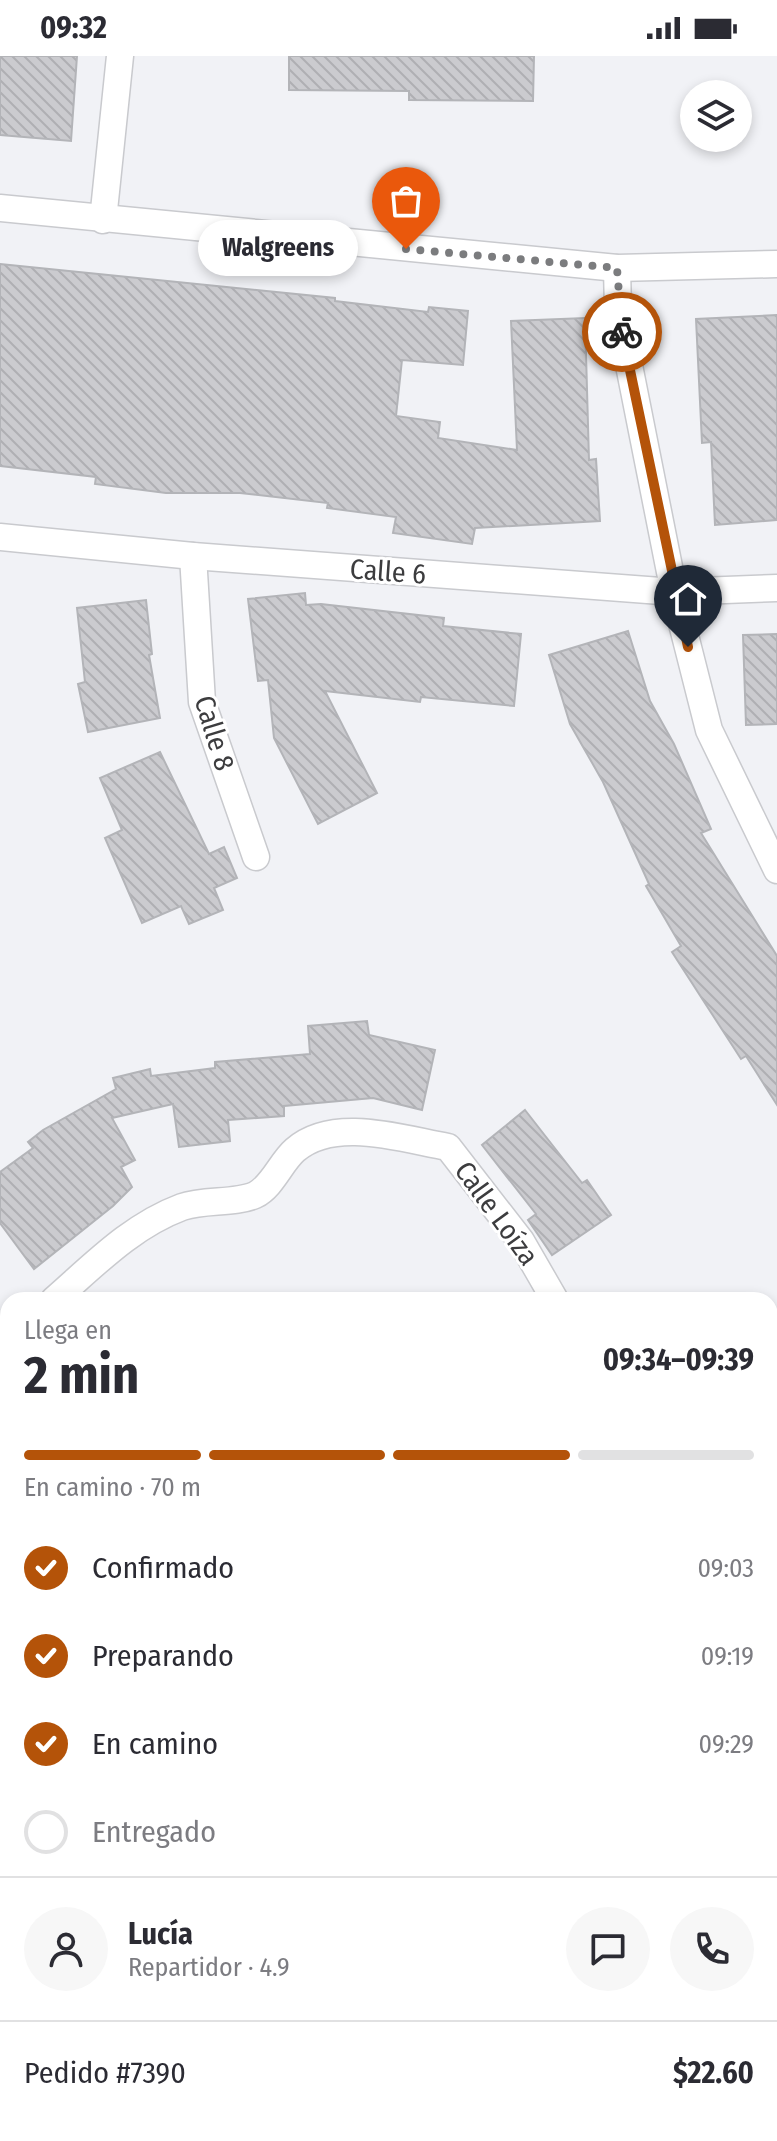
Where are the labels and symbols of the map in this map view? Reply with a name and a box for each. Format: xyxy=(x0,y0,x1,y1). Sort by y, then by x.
pin xyxy=(372,167,440,249)
callout: Walgreens xyxy=(198,221,358,277)
courier xyxy=(582,292,662,372)
street label: Calle 6 xyxy=(349,552,427,591)
pin xyxy=(654,565,722,647)
street label: Calle 8 xyxy=(188,692,241,775)
street label: Calle Loíza xyxy=(448,1155,545,1272)

